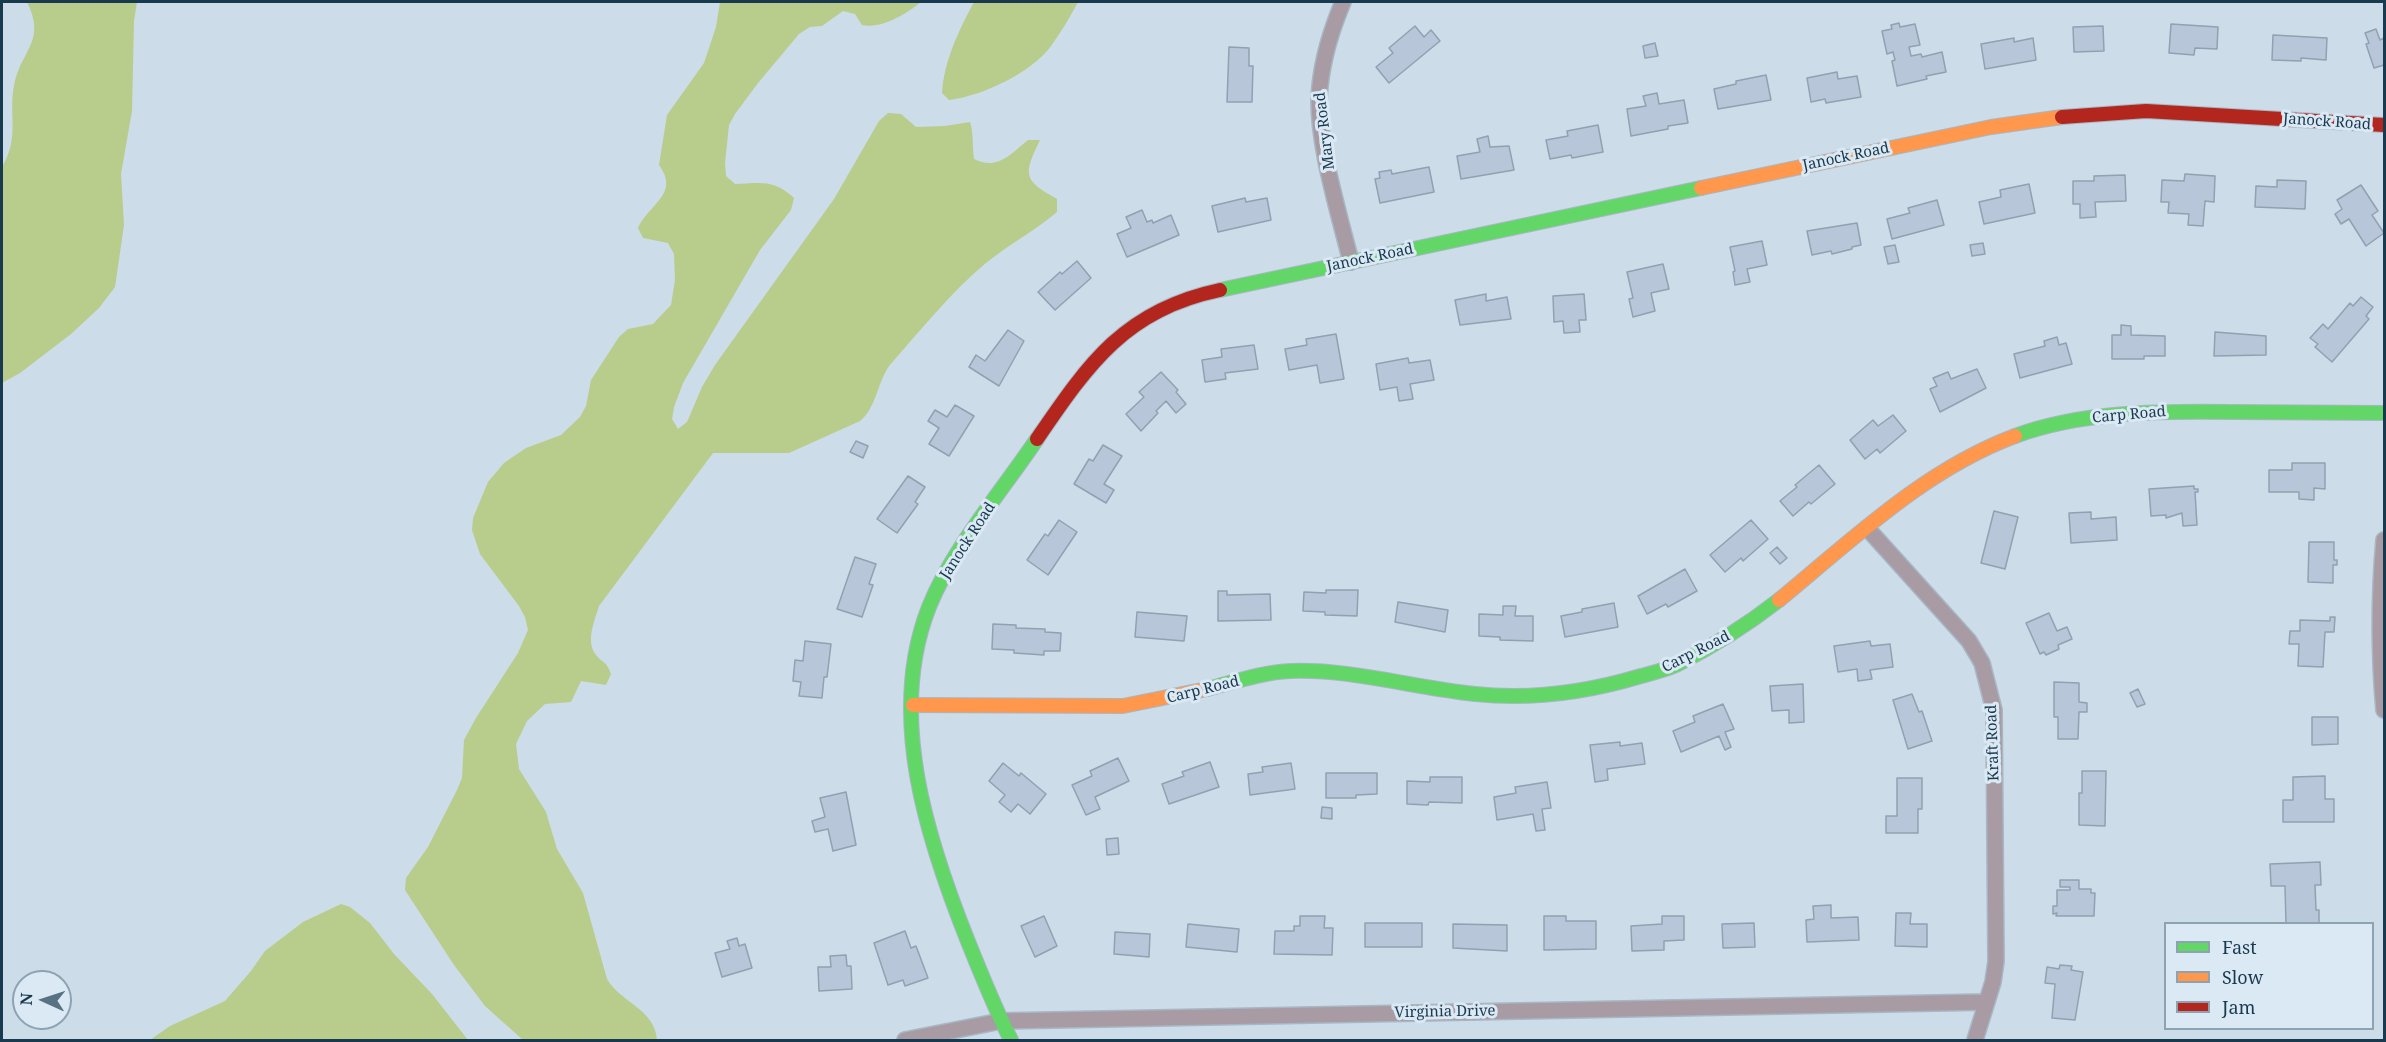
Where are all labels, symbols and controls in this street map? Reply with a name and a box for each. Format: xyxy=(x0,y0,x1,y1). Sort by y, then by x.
street label: Mary Road xyxy=(1311,91,1339,171)
street label: Janock Road xyxy=(2282,110,2372,134)
street label: Janock Road xyxy=(1801,139,1891,175)
street label: Janock Road xyxy=(1325,240,1415,276)
street label: Carp Road xyxy=(2091,403,2167,427)
street label: Janock Road xyxy=(936,499,1000,583)
street label: Carp Road xyxy=(1659,627,1733,677)
street label: Carp Road xyxy=(1165,672,1241,708)
street label: Kraft Road xyxy=(1983,704,2003,782)
legend xyxy=(2164,922,2374,1030)
text: Fast xyxy=(2222,935,2257,959)
text: Slow xyxy=(2222,965,2263,989)
north arrow xyxy=(12,970,72,1030)
text: N xyxy=(15,992,37,1006)
text: Jam xyxy=(2222,995,2256,1019)
street label: Virginia Drive xyxy=(1394,1002,1496,1022)

